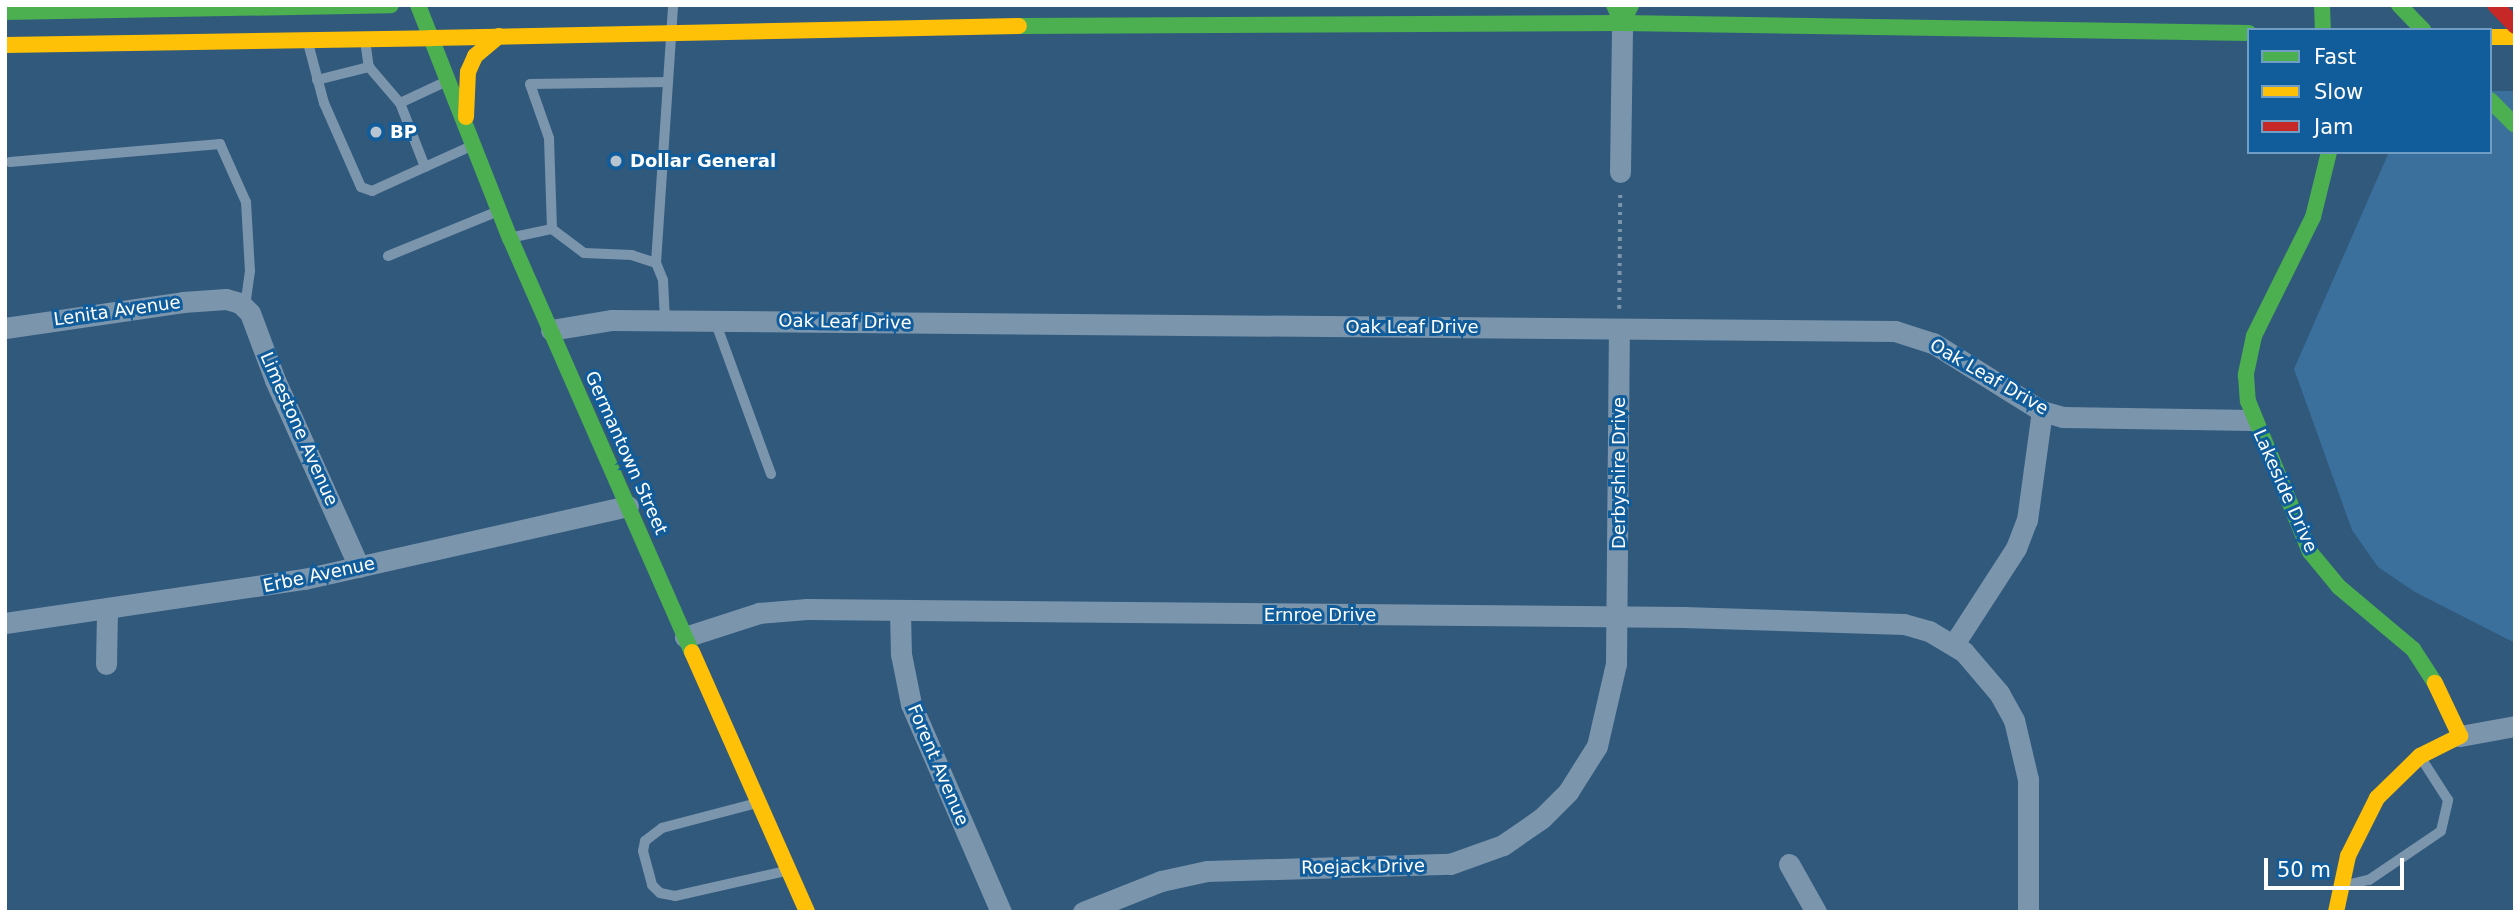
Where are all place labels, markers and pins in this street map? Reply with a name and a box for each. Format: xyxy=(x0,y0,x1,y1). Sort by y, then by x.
place label: BP xyxy=(390,121,417,143)
marker: BP xyxy=(368,124,384,140)
place label: Dollar General xyxy=(630,150,776,172)
marker: Dollar General xyxy=(608,153,624,169)

